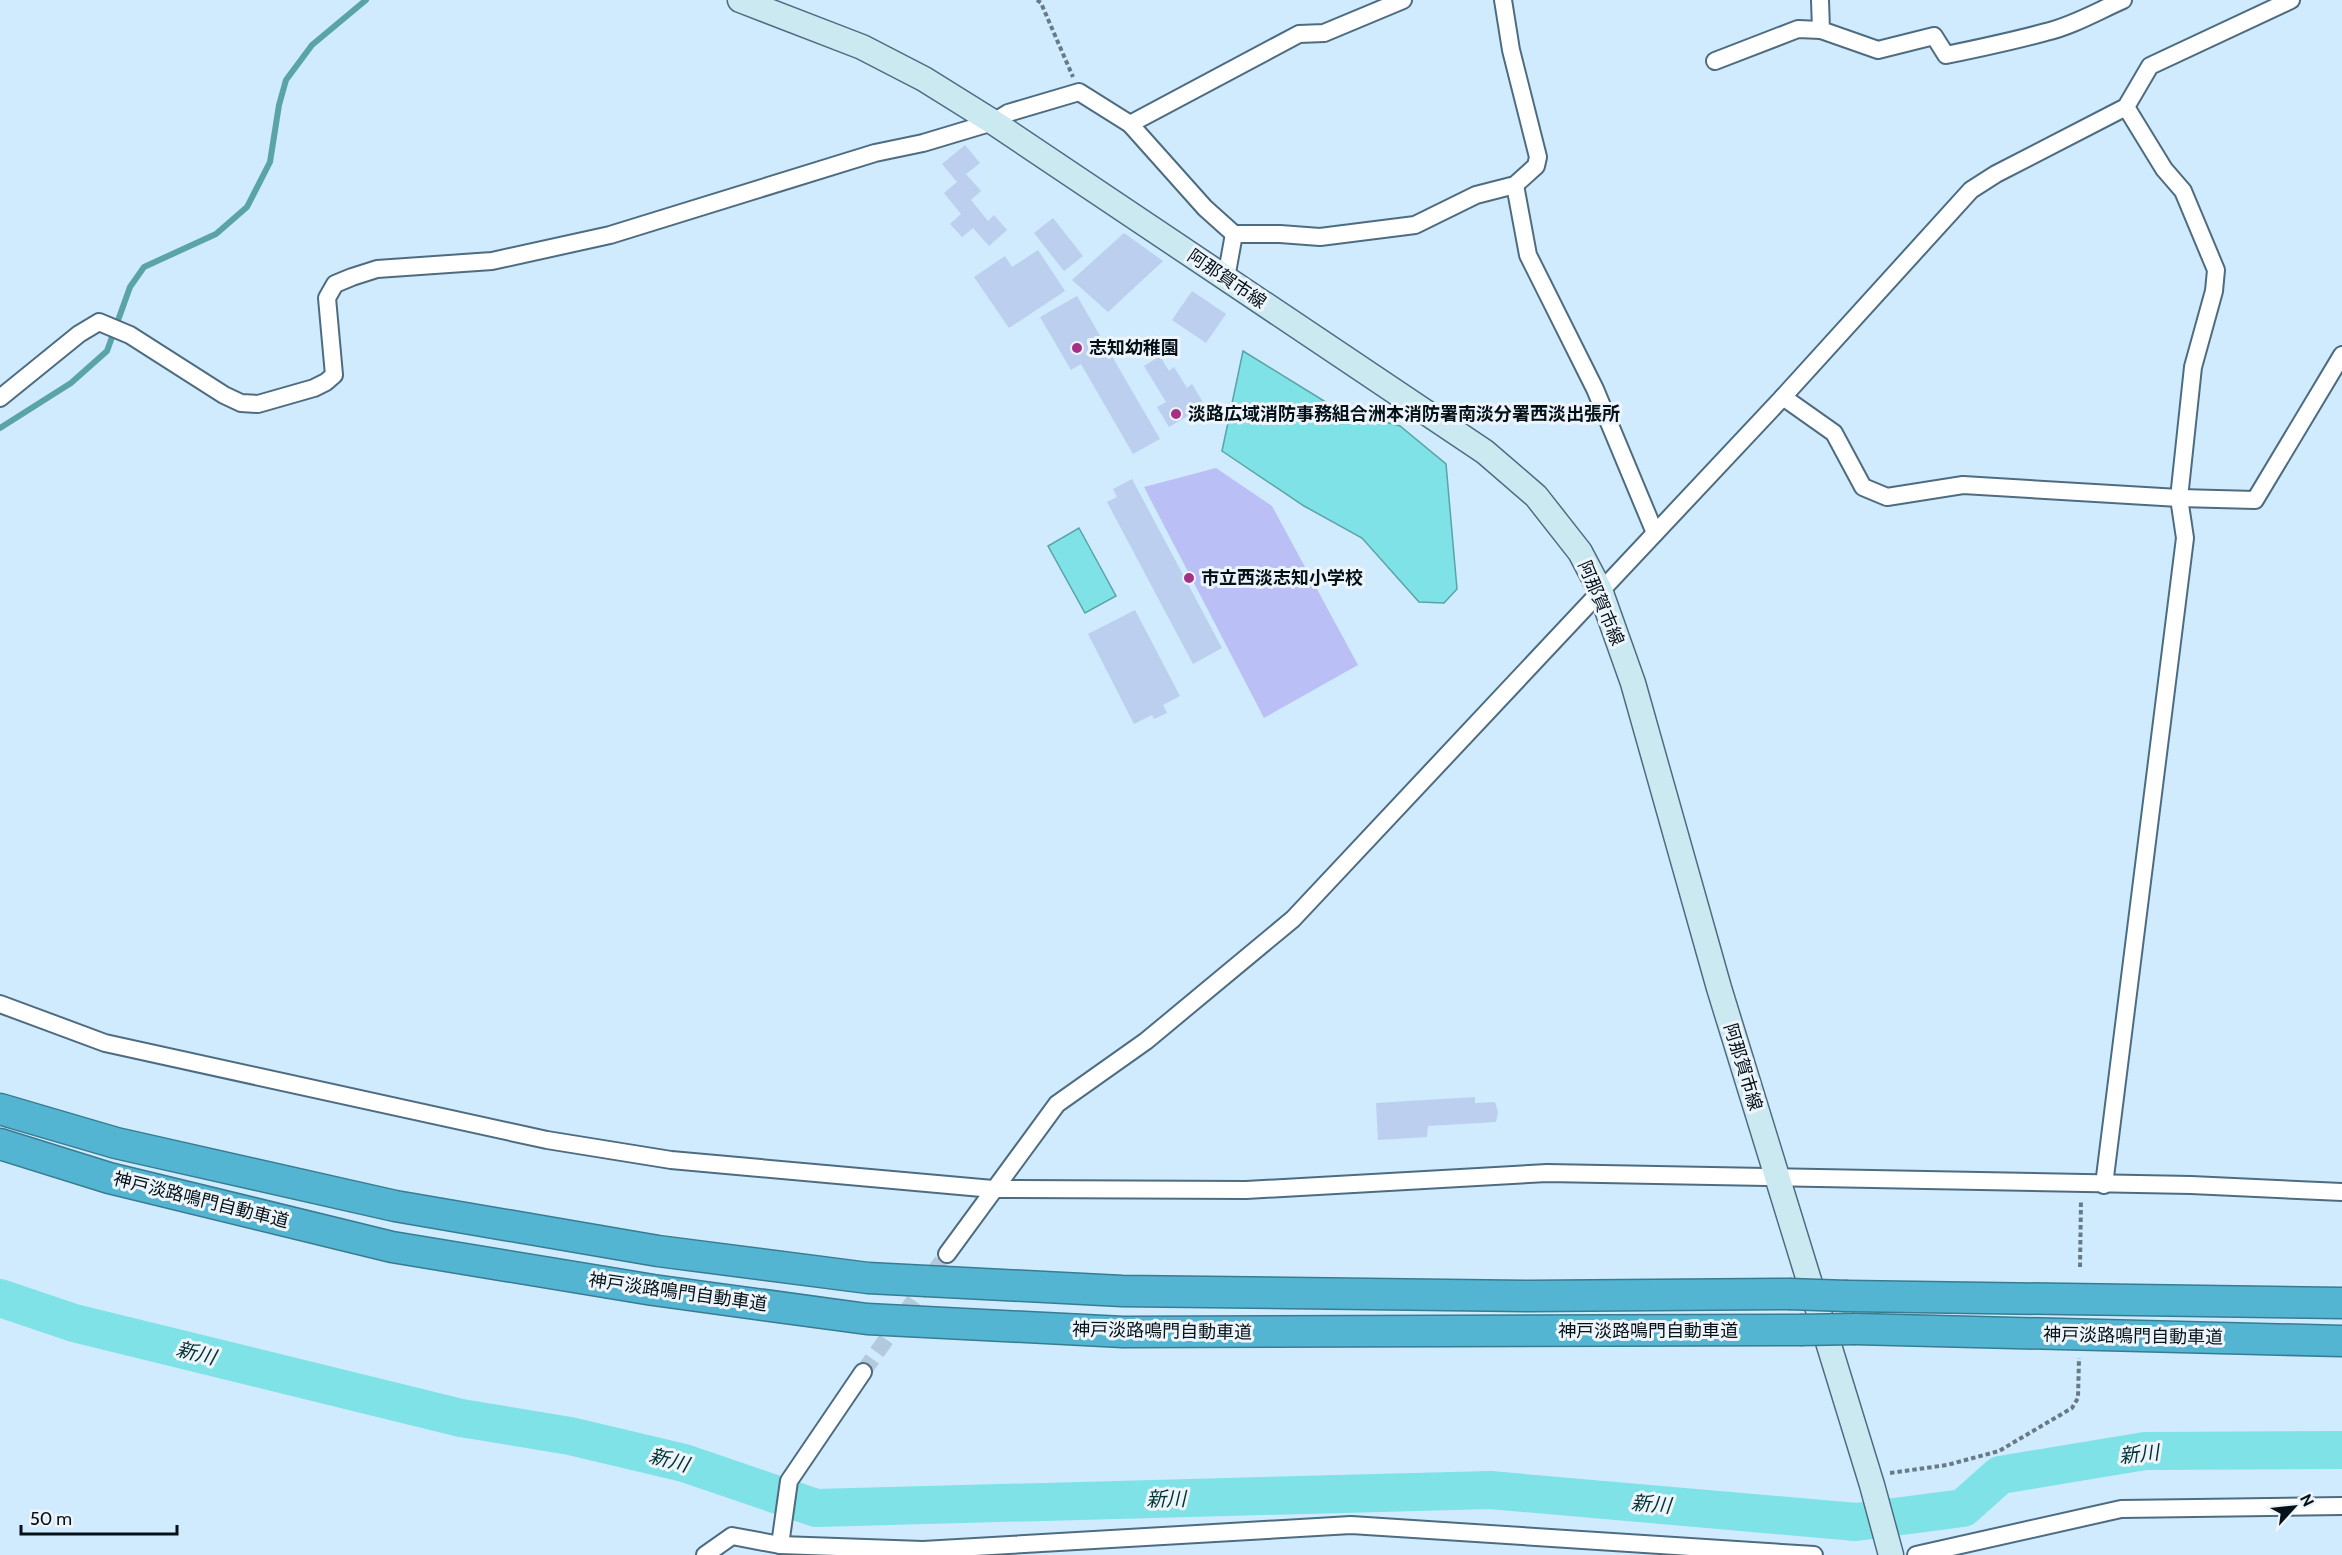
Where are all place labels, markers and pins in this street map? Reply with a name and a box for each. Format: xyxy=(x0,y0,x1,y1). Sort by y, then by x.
place label: 志知幼稚園 xyxy=(1089,337,1179,359)
marker: 志知幼稚園 xyxy=(1070,341,1084,355)
place label: 淡路広域消防事務組合洲本消防署南淡分署西淡出張所 xyxy=(1188,403,1620,425)
marker: 淡路広域消防事務組合洲本消防署南淡分署西淡出張所 xyxy=(1169,407,1183,421)
place label: 市立西淡志知小学校 xyxy=(1201,567,1363,589)
marker: 市立西淡志知小学校 xyxy=(1182,571,1196,585)

